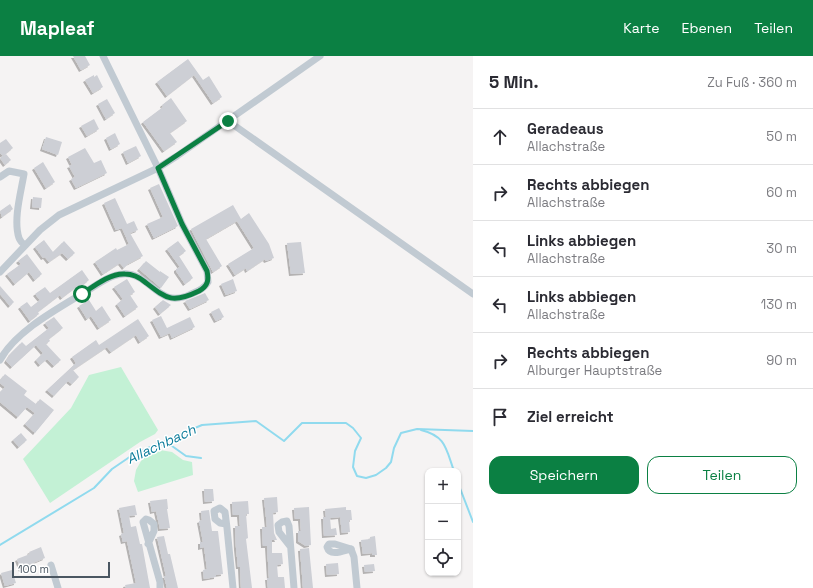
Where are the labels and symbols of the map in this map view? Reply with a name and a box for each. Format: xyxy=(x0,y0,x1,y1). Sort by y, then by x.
route end xyxy=(219,112,237,130)
route start xyxy=(73,285,91,303)
water label: Allachbach xyxy=(124,420,199,468)
scale bar xyxy=(12,560,110,579)

